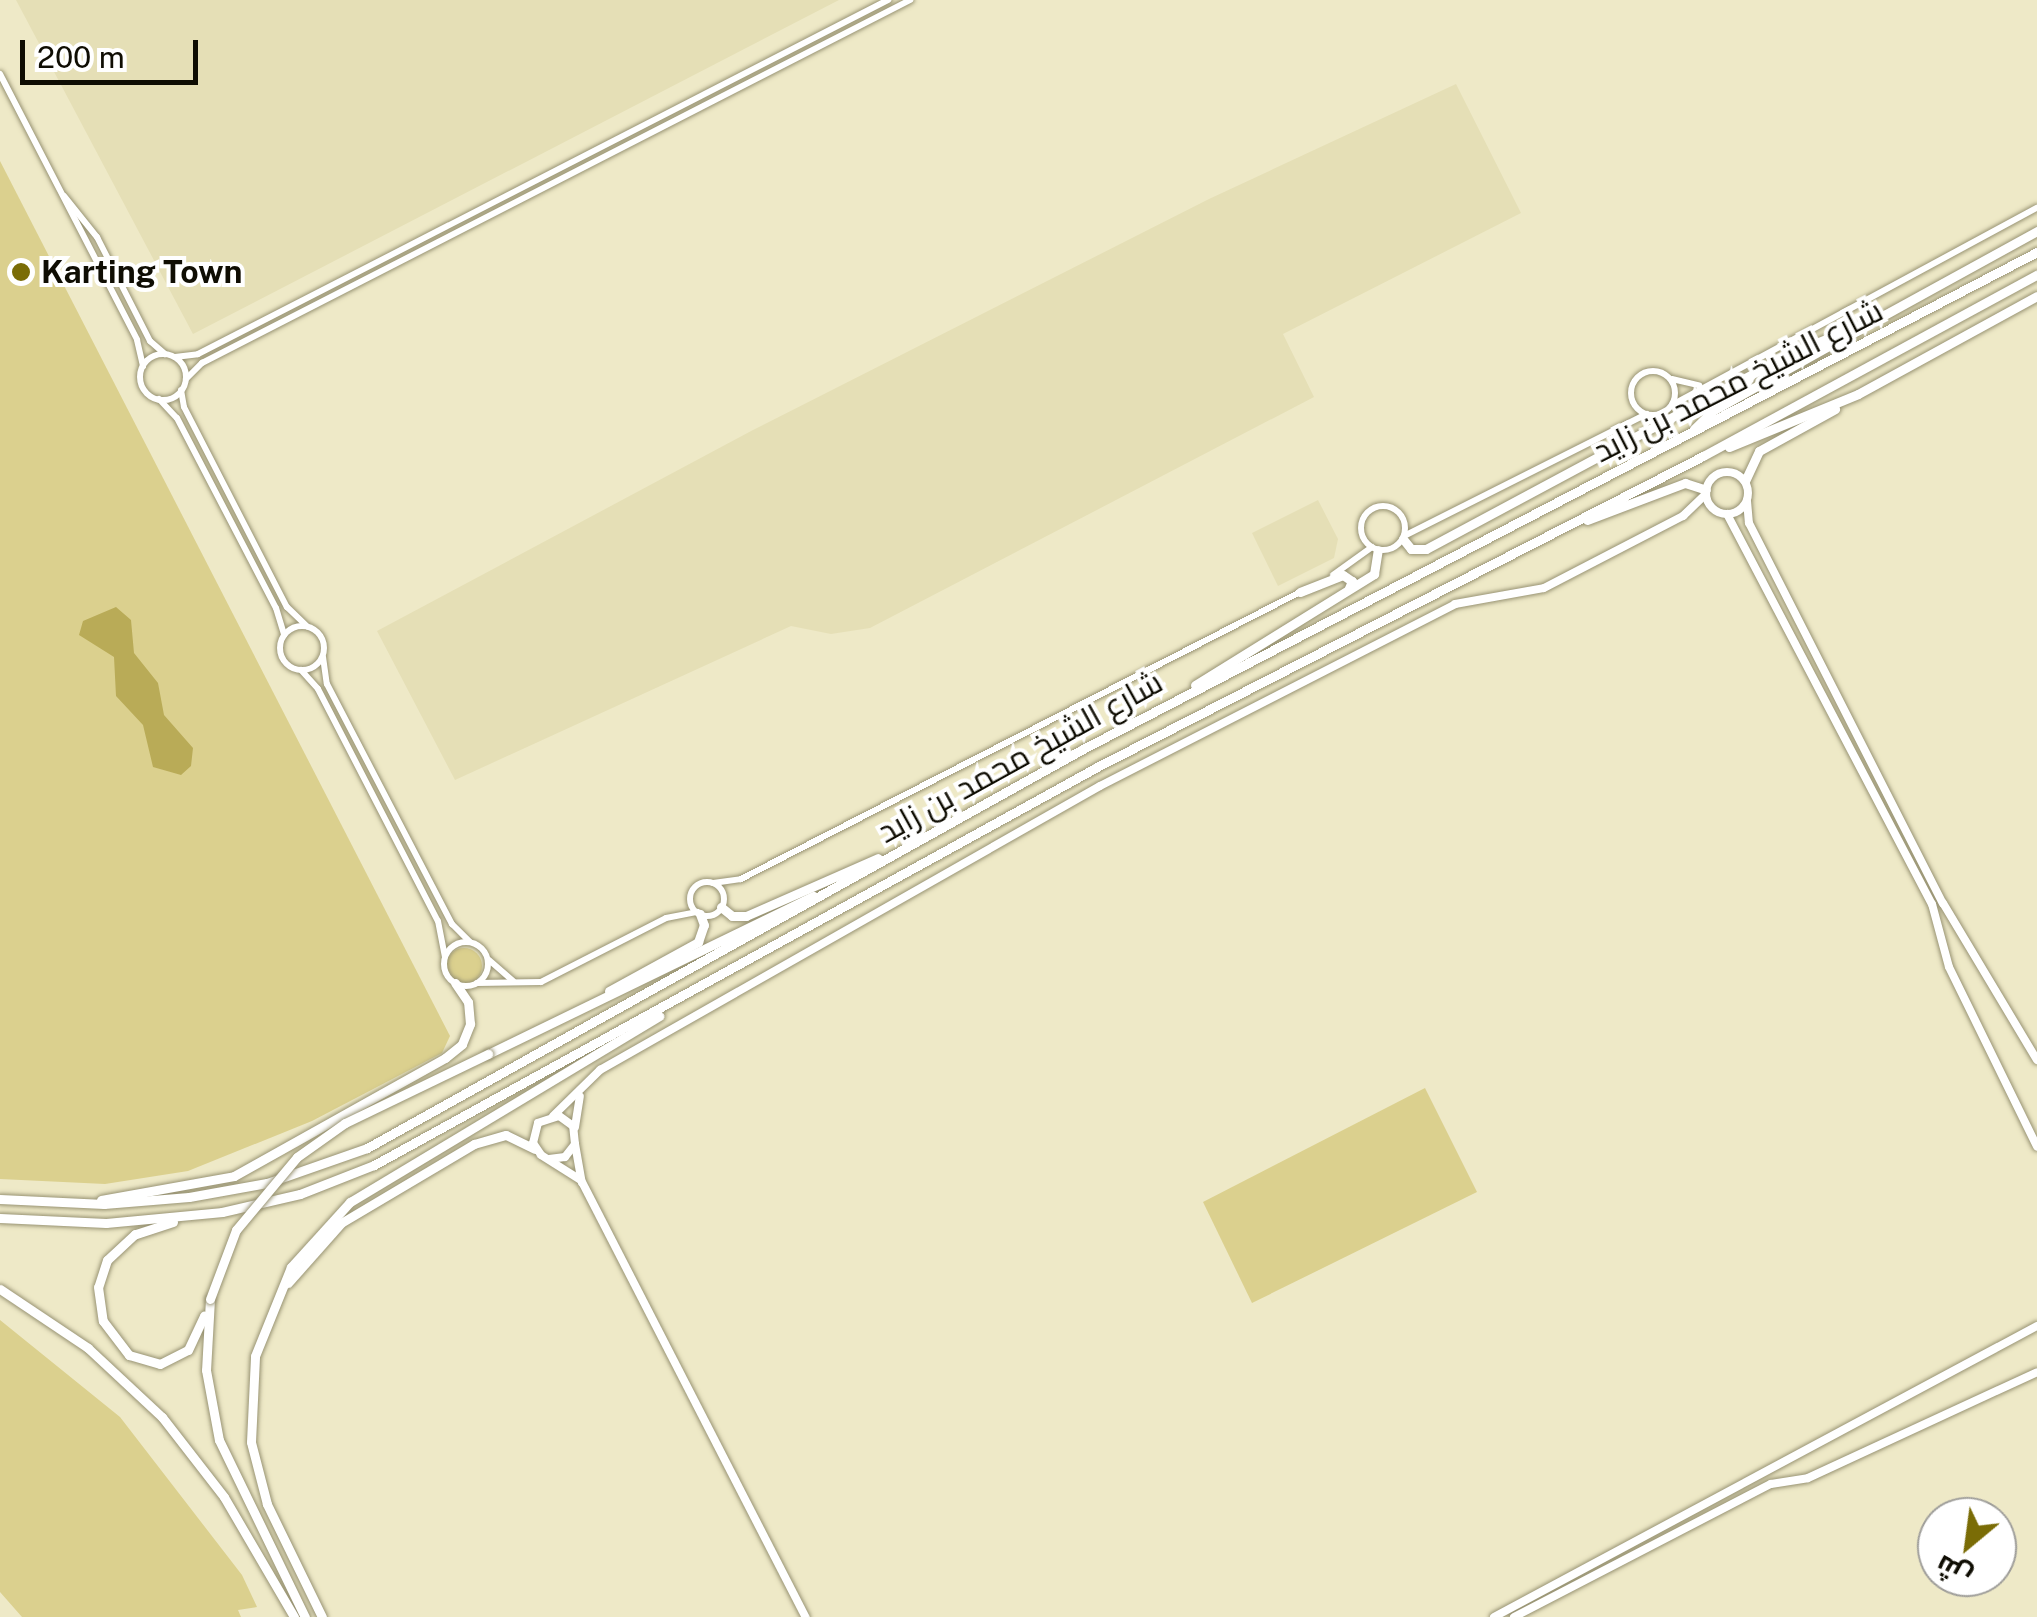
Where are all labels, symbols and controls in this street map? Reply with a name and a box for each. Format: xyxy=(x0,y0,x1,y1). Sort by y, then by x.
scale bar xyxy=(25,20,202,82)
text: 200 m xyxy=(37,39,125,75)
place label: Karting Town xyxy=(41,253,242,291)
marker: Karting Town xyxy=(10,261,32,283)
street label: شارع الشيخ محمد بن زايد xyxy=(1587,291,1889,471)
street label: شارع الشيخ محمد بن زايد xyxy=(871,663,1169,851)
north arrow xyxy=(1917,1497,2017,1597)
text: ش xyxy=(1929,1549,1977,1595)

